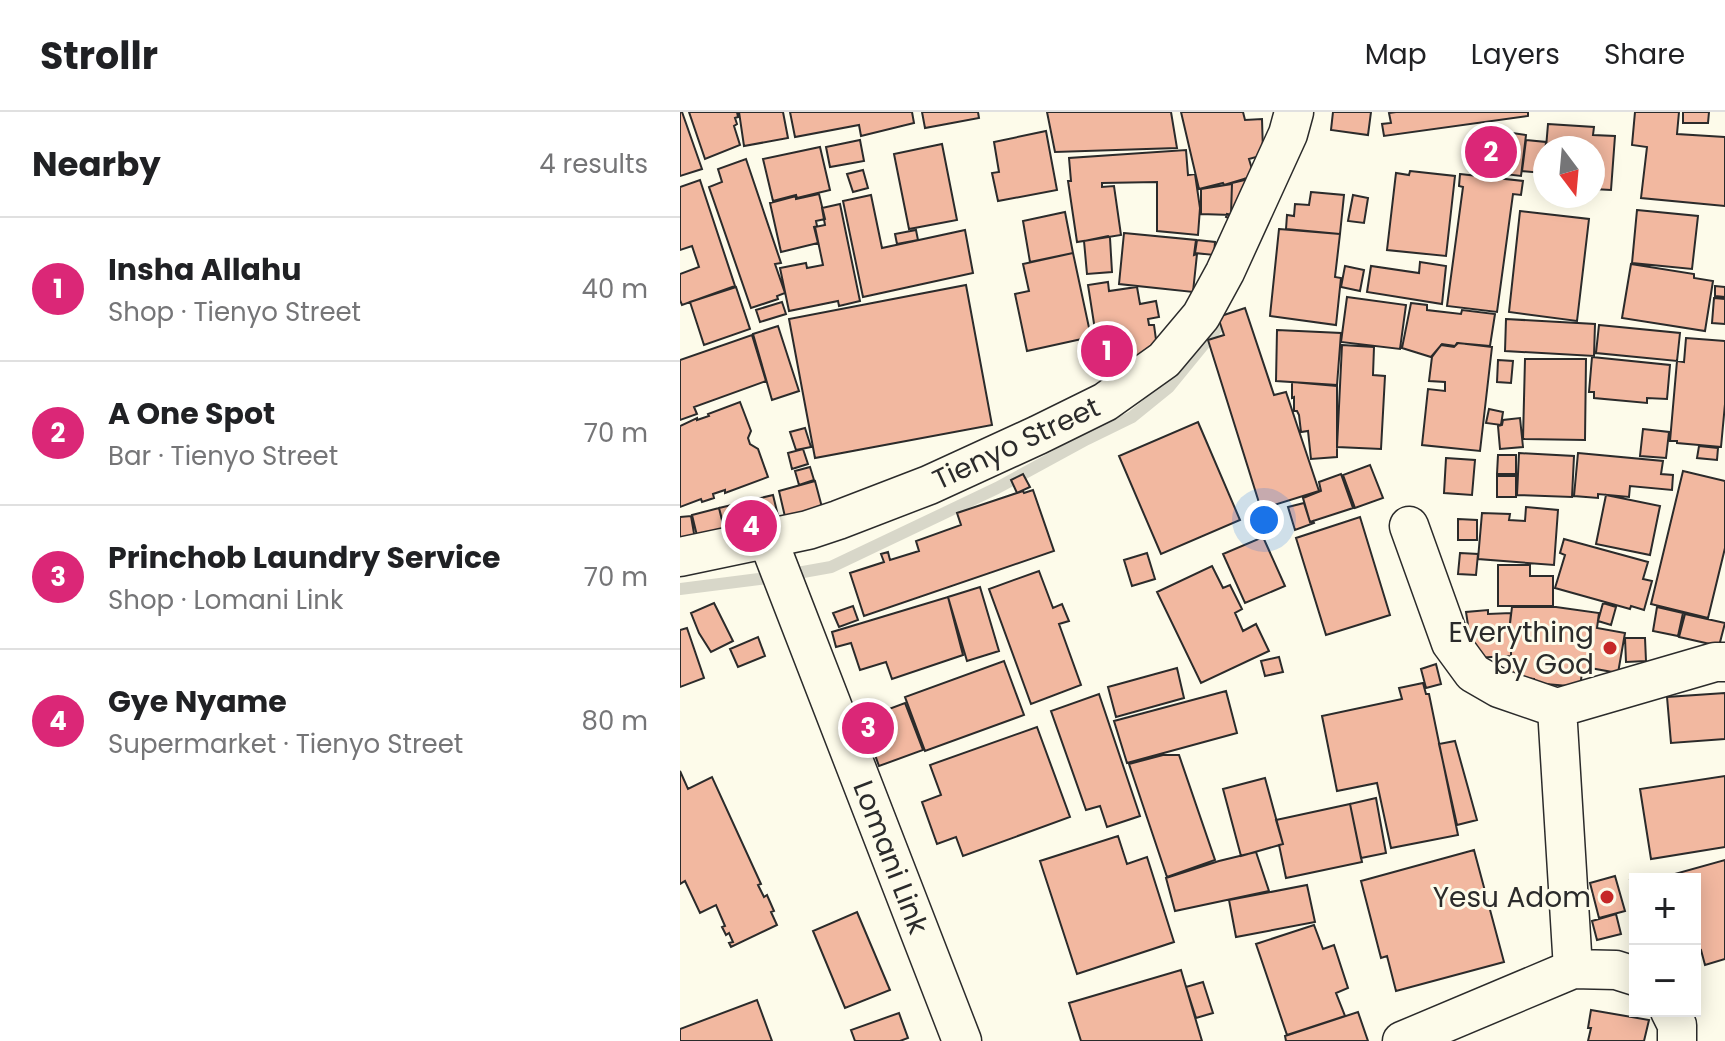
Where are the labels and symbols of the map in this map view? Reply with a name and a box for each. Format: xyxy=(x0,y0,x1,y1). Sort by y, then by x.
pin: 2 xyxy=(1465,122,1517,182)
north arrow xyxy=(1533,136,1605,208)
pin: 1 xyxy=(1081,321,1133,381)
street label: Tienyo Street xyxy=(926,388,1106,499)
pin: 4 xyxy=(725,496,777,556)
your location xyxy=(1244,500,1284,540)
place label: Everything by God xyxy=(1449,613,1594,684)
marker: Everything by God xyxy=(1601,639,1619,657)
pin: 3 xyxy=(842,698,894,758)
street label: Lomani Link xyxy=(843,775,938,940)
place label: Yesu Adom xyxy=(1433,878,1591,917)
marker: Yesu Adom xyxy=(1598,888,1616,906)

